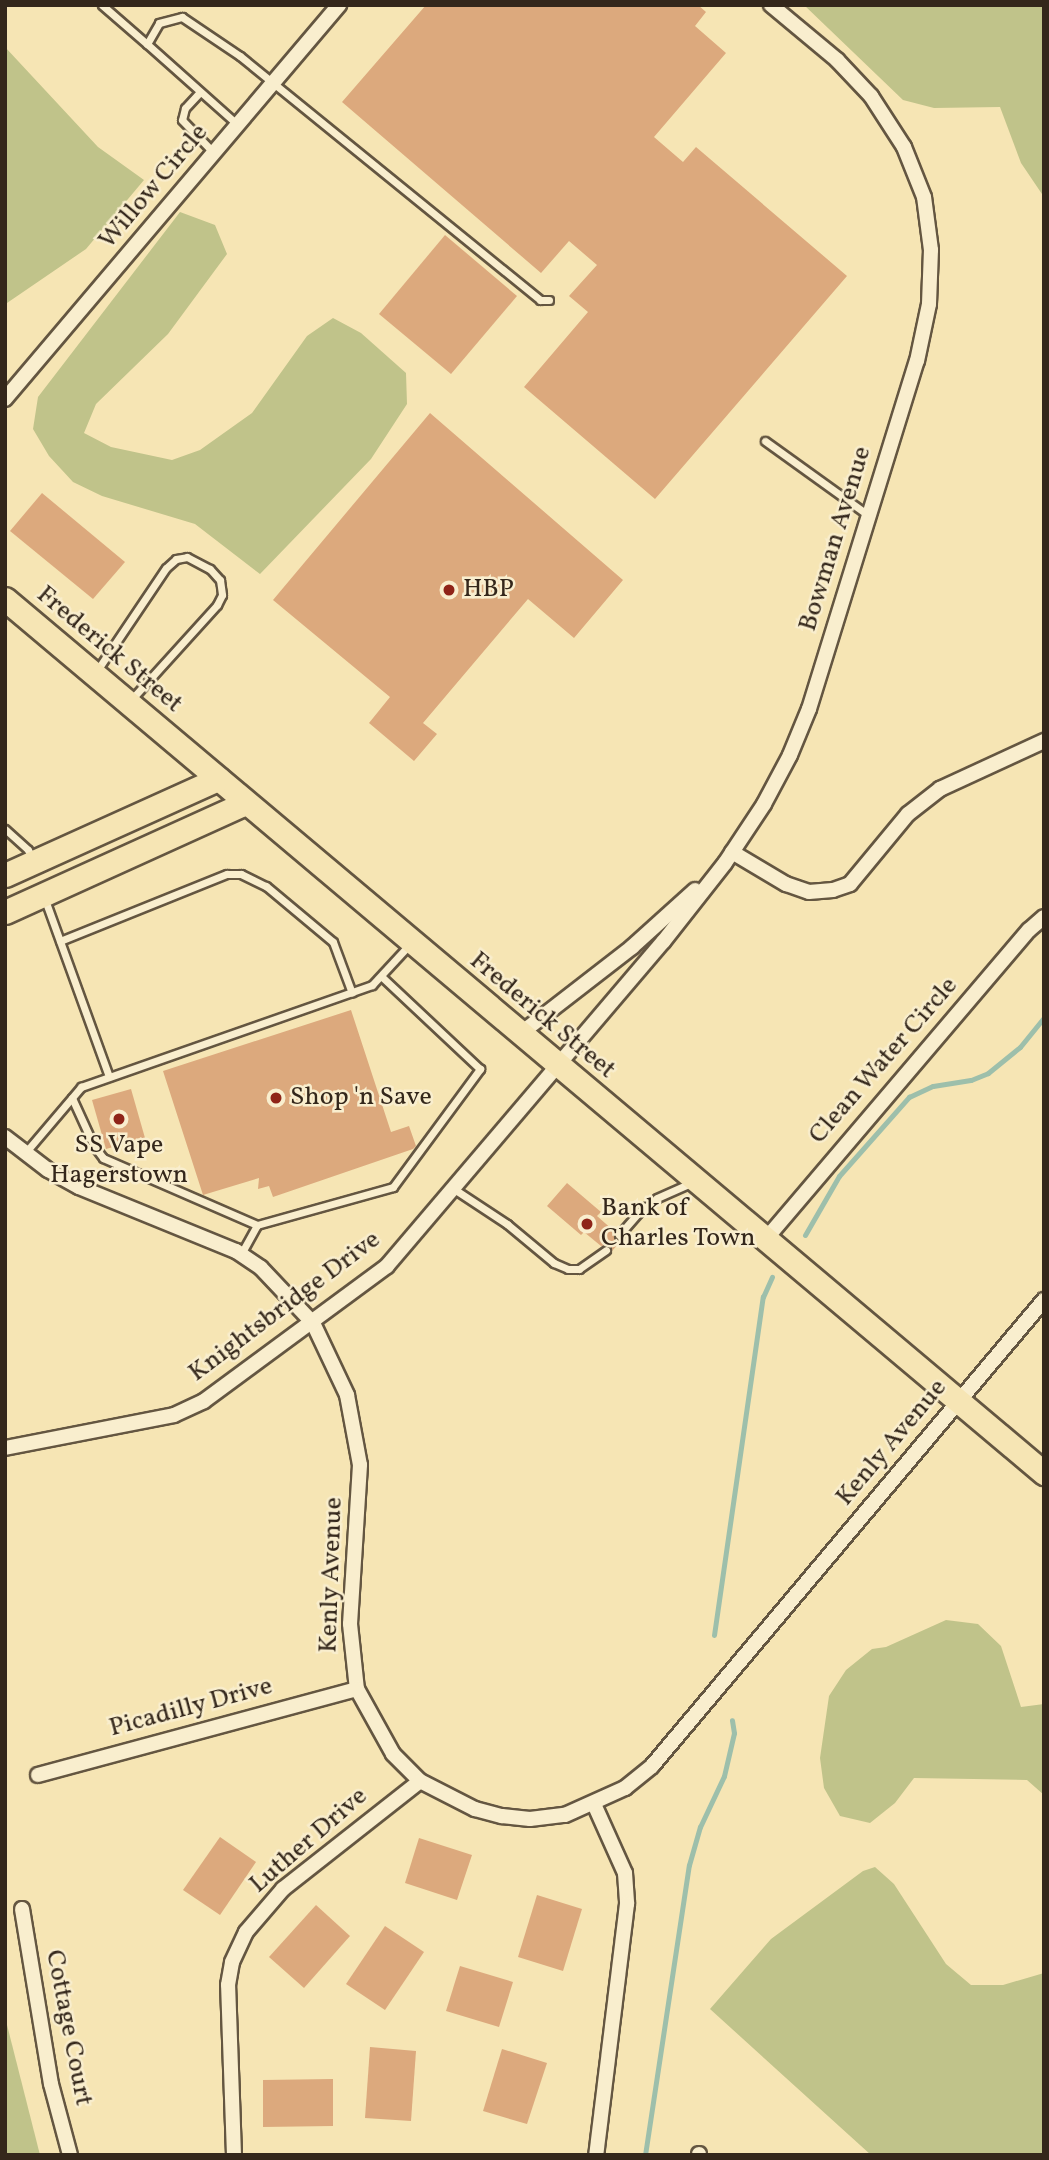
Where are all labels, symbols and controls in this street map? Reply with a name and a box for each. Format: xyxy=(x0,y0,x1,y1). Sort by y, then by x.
street label: Willow Circle xyxy=(92,118,216,256)
street label: Bowman Avenue xyxy=(793,443,879,635)
place label: HBP xyxy=(463,574,514,606)
street label: Frederick Street xyxy=(30,580,188,720)
marker: HBP xyxy=(441,582,457,598)
street label: Frederick Street xyxy=(463,946,621,1086)
street label: Clean Water Circle xyxy=(803,971,965,1151)
place label: Shop 'n Save xyxy=(290,1082,432,1114)
marker: Shop 'n Save xyxy=(268,1090,284,1106)
marker: SS Vape Hagerstown xyxy=(111,1111,127,1127)
place label: SS Vape Hagerstown xyxy=(50,1130,188,1192)
place label: Bank of Charles Town xyxy=(601,1193,756,1254)
marker: Bank of Charles Town xyxy=(579,1216,595,1232)
street label: Knightsbridge Drive xyxy=(183,1225,387,1389)
street label: Kenly Avenue xyxy=(830,1373,954,1513)
street label: Kenly Avenue xyxy=(314,1496,350,1654)
street label: Picadilly Drive xyxy=(106,1671,276,1745)
street label: Luther Drive xyxy=(244,1781,374,1901)
street label: Cottage Court xyxy=(38,1947,98,2109)

